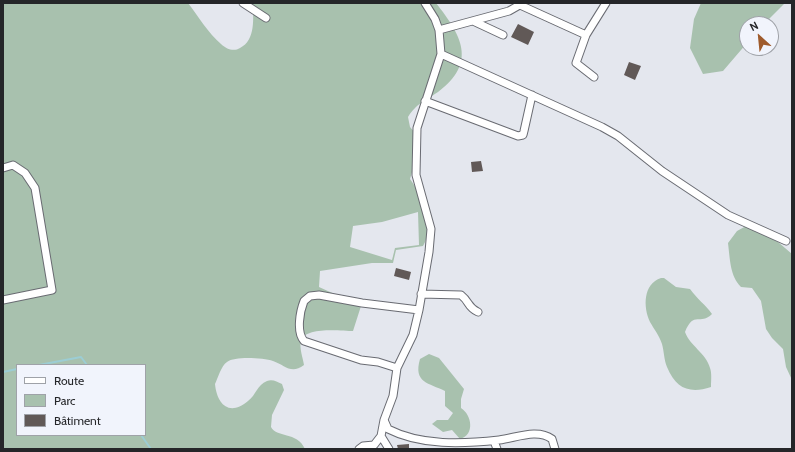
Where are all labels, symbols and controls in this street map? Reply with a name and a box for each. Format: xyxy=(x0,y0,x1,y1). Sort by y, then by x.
north arrow xyxy=(739,16,779,56)
text: N xyxy=(747,18,761,34)
legend xyxy=(16,364,146,436)
text: Route xyxy=(54,373,84,388)
text: Parc xyxy=(54,393,76,408)
text: Bâtiment xyxy=(54,413,101,428)

